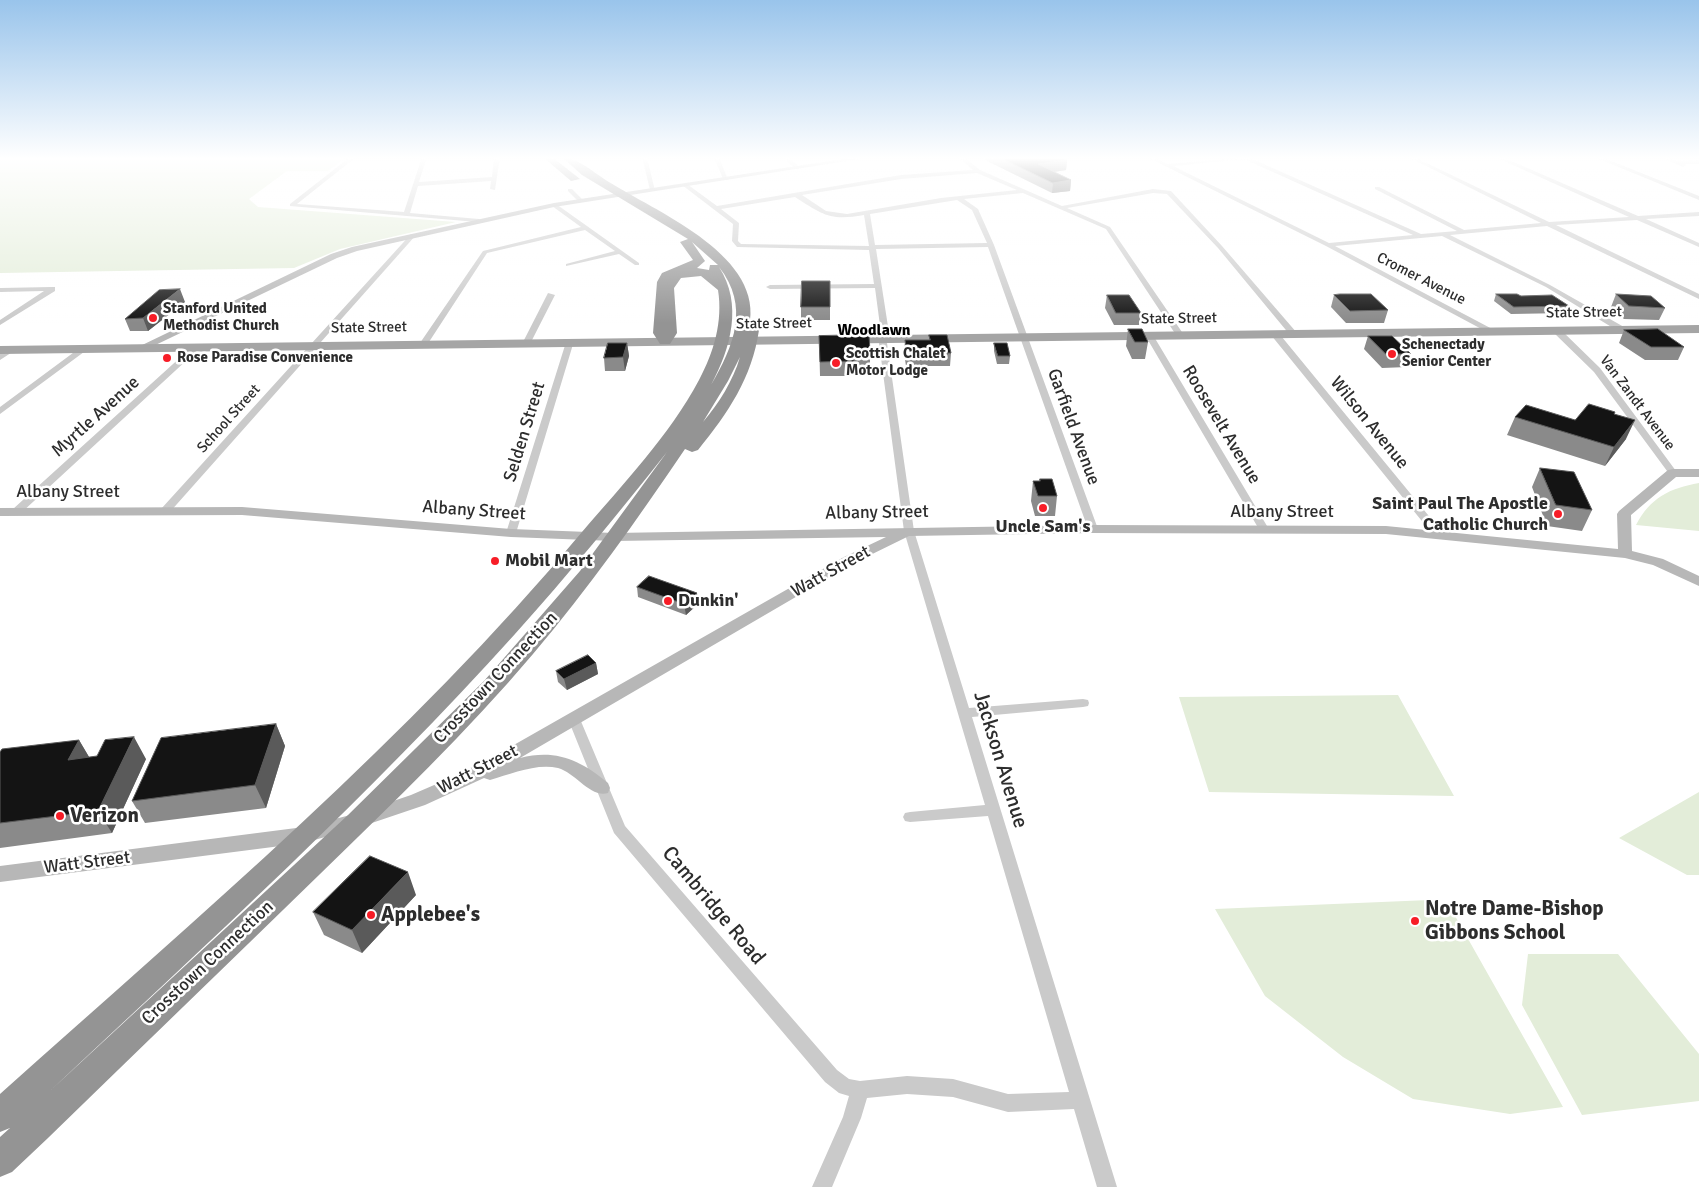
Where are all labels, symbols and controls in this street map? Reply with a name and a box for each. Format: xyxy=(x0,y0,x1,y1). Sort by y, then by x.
street label: Cromer Avenue xyxy=(1374,249,1468,309)
place label: Stanford United Methodist Church xyxy=(163,300,279,335)
street label: State Street xyxy=(1546,303,1622,323)
street label: State Street xyxy=(1141,309,1217,329)
marker: Stanford United Methodist Church xyxy=(147,312,159,324)
street label: State Street xyxy=(736,314,812,334)
street label: State Street xyxy=(331,318,407,338)
district label: Woodlawn xyxy=(837,321,911,341)
place label: Schenectady Senior Center xyxy=(1402,336,1491,371)
place label: Scottish Chalet Motor Lodge xyxy=(846,345,946,380)
marker: Schenectady Senior Center xyxy=(1386,348,1398,360)
place label: Rose Paradise Convenience xyxy=(177,349,353,367)
marker: Rose Paradise Convenience xyxy=(161,352,173,364)
street label: Van Zandt Avenue xyxy=(1595,352,1679,454)
marker: Scottish Chalet Motor Lodge xyxy=(830,357,842,369)
street label: Roosevelt Avenue xyxy=(1177,362,1265,488)
street label: Garfield Avenue xyxy=(1042,366,1104,488)
street label: Myrtle Avenue xyxy=(48,372,144,462)
street label: Wilson Avenue xyxy=(1325,372,1413,474)
street label: Selden Street xyxy=(500,379,550,485)
street label: School Street xyxy=(194,381,264,457)
street label: Albany Street xyxy=(16,481,120,503)
place label: Saint Paul The Apostle Catholic Church xyxy=(1372,493,1548,536)
street label: Albany Street xyxy=(422,497,526,525)
street label: Albany Street xyxy=(825,501,929,525)
street label: Albany Street xyxy=(1230,501,1334,523)
marker: Uncle Sam's xyxy=(1037,502,1049,514)
marker: Saint Paul The Apostle Catholic Church xyxy=(1552,508,1564,520)
place label: Uncle Sam's xyxy=(996,516,1090,538)
street label: Watt Street xyxy=(788,541,874,603)
place label: Mobil Mart xyxy=(505,550,593,572)
marker: Mobil Mart xyxy=(489,555,501,567)
place label: Dunkin' xyxy=(678,590,738,612)
marker: Dunkin' xyxy=(662,595,674,607)
street label: Crosstown Connection xyxy=(429,608,563,748)
street label: Jackson Avenue xyxy=(967,689,1033,831)
street label: Watt Street xyxy=(434,741,522,799)
place label: Verizon xyxy=(70,803,139,829)
marker: Verizon xyxy=(54,810,66,822)
street label: Cambridge Road xyxy=(656,842,770,970)
street label: Watt Street xyxy=(42,847,132,879)
street label: Crosstown Connection xyxy=(138,896,278,1030)
place label: Notre Dame-Bishop Gibbons School xyxy=(1425,896,1603,946)
place label: Applebee's xyxy=(381,902,480,928)
marker: Applebee's xyxy=(365,909,377,921)
marker: Notre Dame-Bishop Gibbons School xyxy=(1409,915,1421,927)

